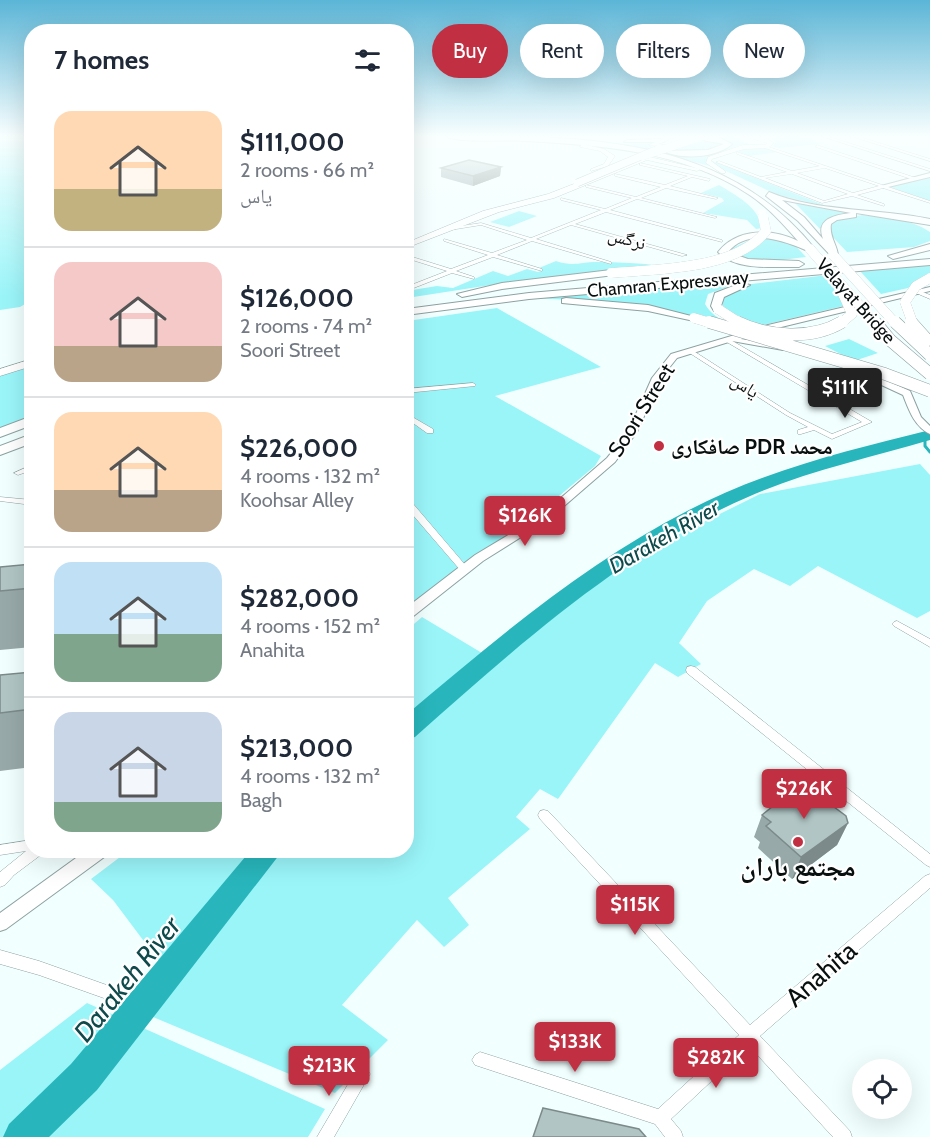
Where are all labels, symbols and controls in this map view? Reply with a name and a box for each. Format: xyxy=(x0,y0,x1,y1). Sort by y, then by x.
chip: Buy xyxy=(432,24,508,78)
chip: Rent xyxy=(520,24,604,78)
chip: Filters xyxy=(616,24,711,78)
chip: New xyxy=(723,24,805,78)
text: 7 homes xyxy=(54,44,149,76)
icon: filters xyxy=(351,44,384,77)
text: $111,000 xyxy=(240,126,345,158)
icon: home xyxy=(102,135,174,207)
text: 2 rooms · 66 m² xyxy=(240,158,374,182)
text: یاس xyxy=(240,184,272,208)
street label: نرگس xyxy=(606,223,648,255)
street label: Velayat Bridge xyxy=(812,254,900,348)
street label: Chamran Expressway xyxy=(586,266,750,302)
text: $126,000 xyxy=(240,282,354,314)
icon: home xyxy=(102,286,174,358)
text: 2 rooms · 74 m² xyxy=(240,314,372,338)
text: Soori Street xyxy=(240,338,340,362)
street label: Soori Street xyxy=(603,359,679,461)
pin: $111K xyxy=(803,368,887,419)
street label: یاس xyxy=(727,369,763,403)
text: $111K xyxy=(822,375,868,399)
text: $226,000 xyxy=(240,432,358,464)
place label: صافکاری PDR محمد xyxy=(671,434,833,459)
icon: home xyxy=(102,436,174,508)
marker: صافکاری PDR محمد xyxy=(652,439,666,453)
text: 4 rooms · 132 m² xyxy=(240,464,380,488)
text: Koohsar Alley xyxy=(240,488,354,512)
water label: Darakeh River xyxy=(604,494,725,579)
pin: $126K xyxy=(483,496,567,547)
text: $126K xyxy=(498,503,552,527)
text: $282,000 xyxy=(240,582,359,614)
icon: home xyxy=(102,586,174,658)
text: 4 rooms · 152 m² xyxy=(240,614,380,638)
text: Anahita xyxy=(240,638,305,662)
text: $213,000 xyxy=(240,732,353,764)
icon: home xyxy=(102,736,174,808)
text: 4 rooms · 132 m² xyxy=(240,764,380,788)
pin: $226K xyxy=(762,769,846,820)
text: $226K xyxy=(776,776,832,800)
text: Bagh xyxy=(240,788,282,812)
marker: مجتمع باران xyxy=(791,835,805,849)
place label: مجتمع باران xyxy=(740,851,856,884)
pin: $115K xyxy=(593,885,677,936)
text: $115K xyxy=(610,892,660,916)
water label: Darakeh River xyxy=(67,909,188,1048)
street label: Anahita xyxy=(779,934,864,1014)
pin: $133K xyxy=(533,1022,617,1073)
text: $133K xyxy=(548,1029,602,1053)
pin: $282K xyxy=(674,1038,758,1089)
text: $282K xyxy=(687,1045,745,1069)
pin: $213K xyxy=(287,1046,371,1097)
text: $213K xyxy=(303,1053,355,1077)
map controls xyxy=(852,1059,912,1119)
button: locate xyxy=(852,1059,912,1119)

